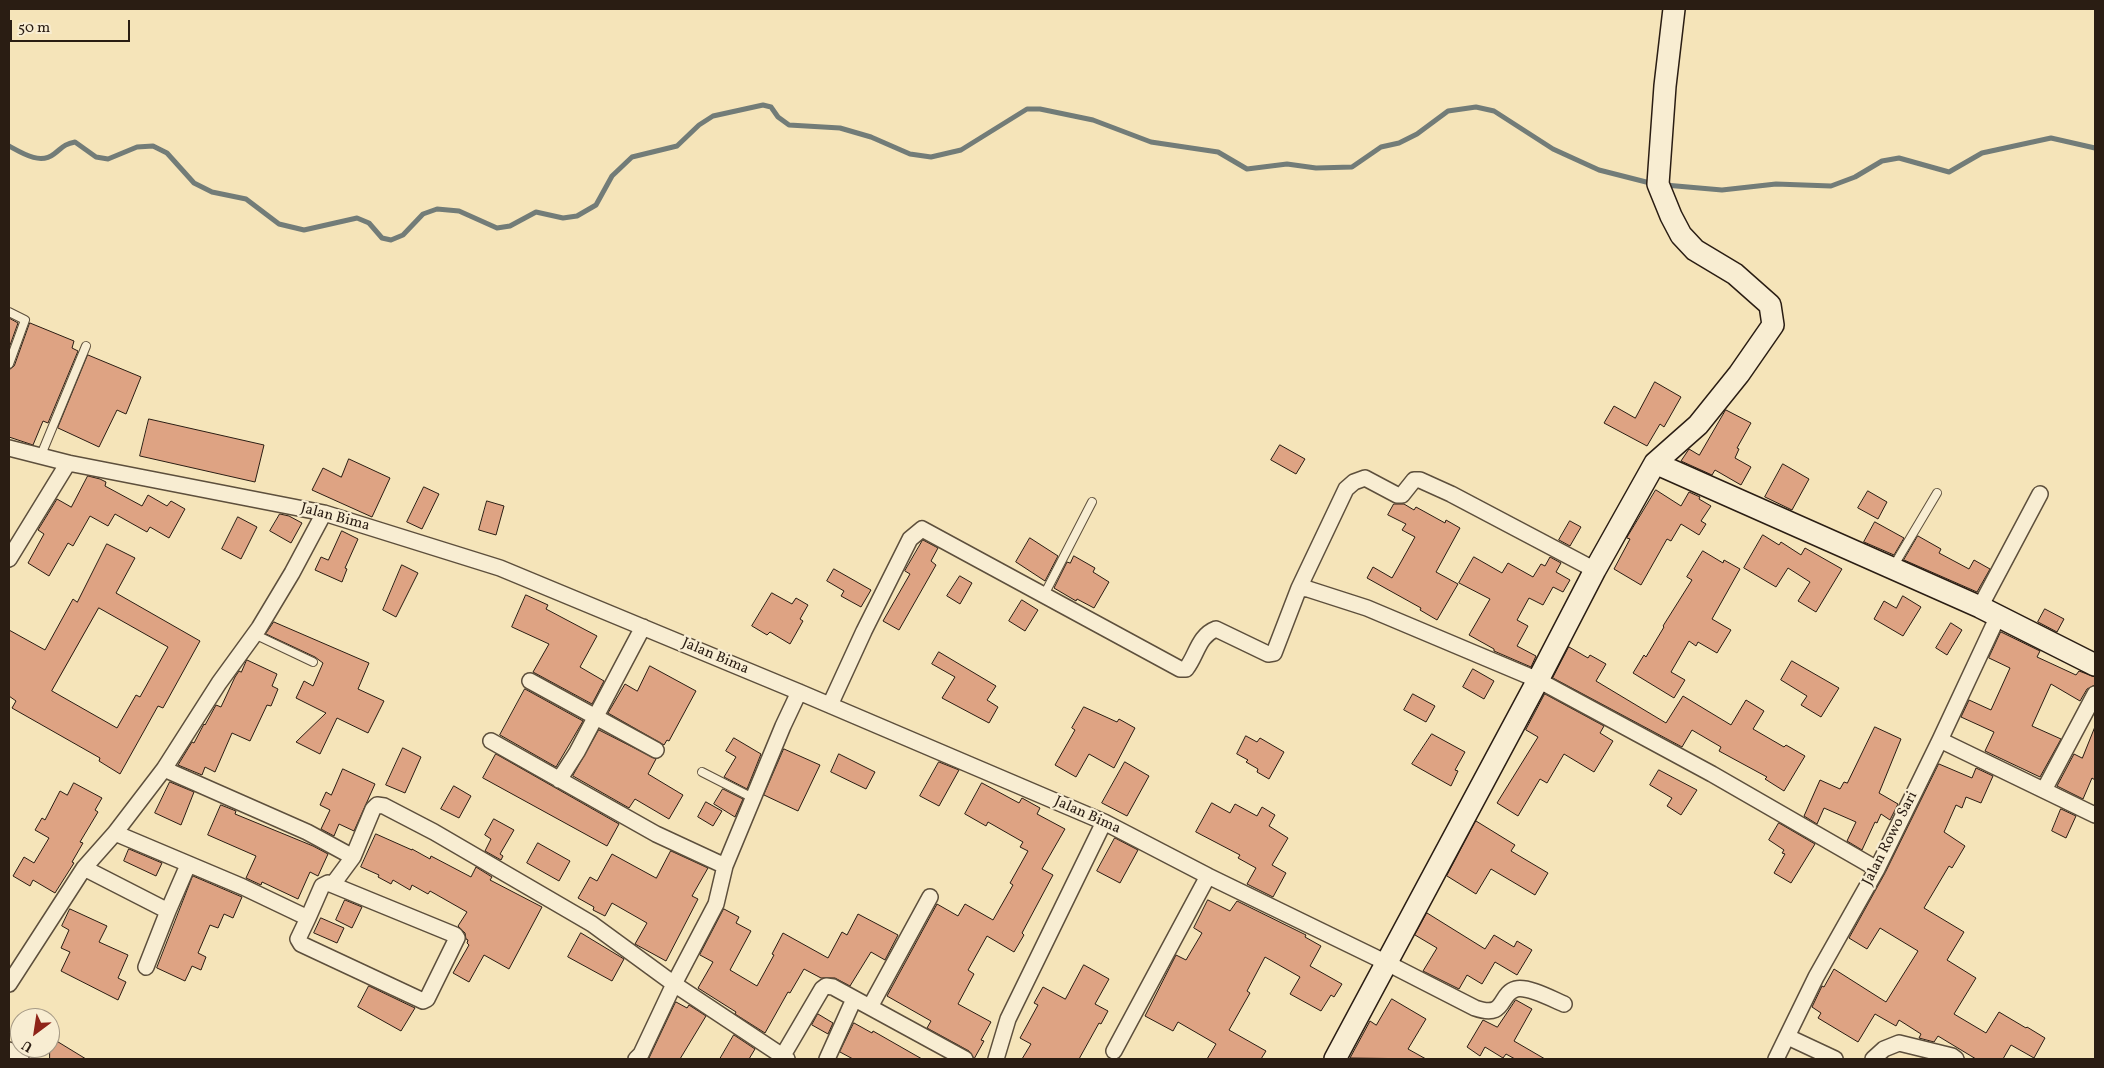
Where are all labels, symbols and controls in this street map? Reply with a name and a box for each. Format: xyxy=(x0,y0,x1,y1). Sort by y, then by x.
scale bar xyxy=(12,10,132,42)
text: 50 m xyxy=(18,18,50,39)
street label: Jalan Bima xyxy=(298,500,372,536)
street label: Jalan Bima xyxy=(679,635,751,679)
street label: Jalan Rowo Sari xyxy=(1860,789,1922,889)
street label: Jalan Bima xyxy=(1051,793,1123,839)
north arrow xyxy=(10,1008,60,1058)
text: U xyxy=(19,1035,37,1056)

